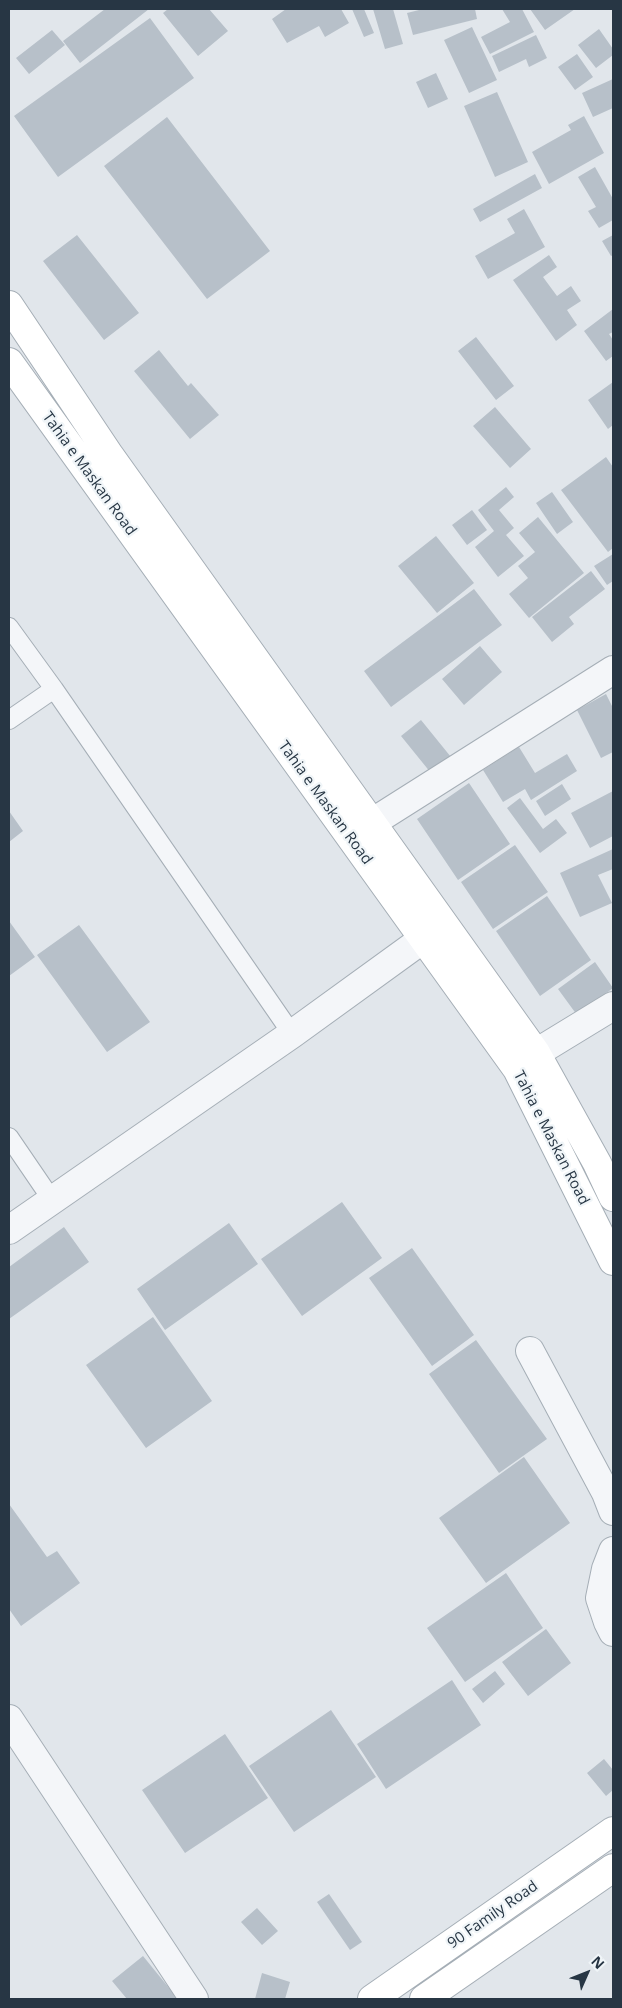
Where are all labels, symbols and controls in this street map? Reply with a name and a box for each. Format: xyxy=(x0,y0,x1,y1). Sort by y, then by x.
street label: Tahia e Maskan Road xyxy=(38,409,140,539)
street label: Tahia e Maskan Road xyxy=(274,738,376,868)
street label: Tahia e Maskan Road xyxy=(509,1068,593,1208)
street label: 90 Family Road xyxy=(445,1877,541,1953)
north arrow xyxy=(562,1948,612,1998)
text: N xyxy=(587,1952,609,1973)

